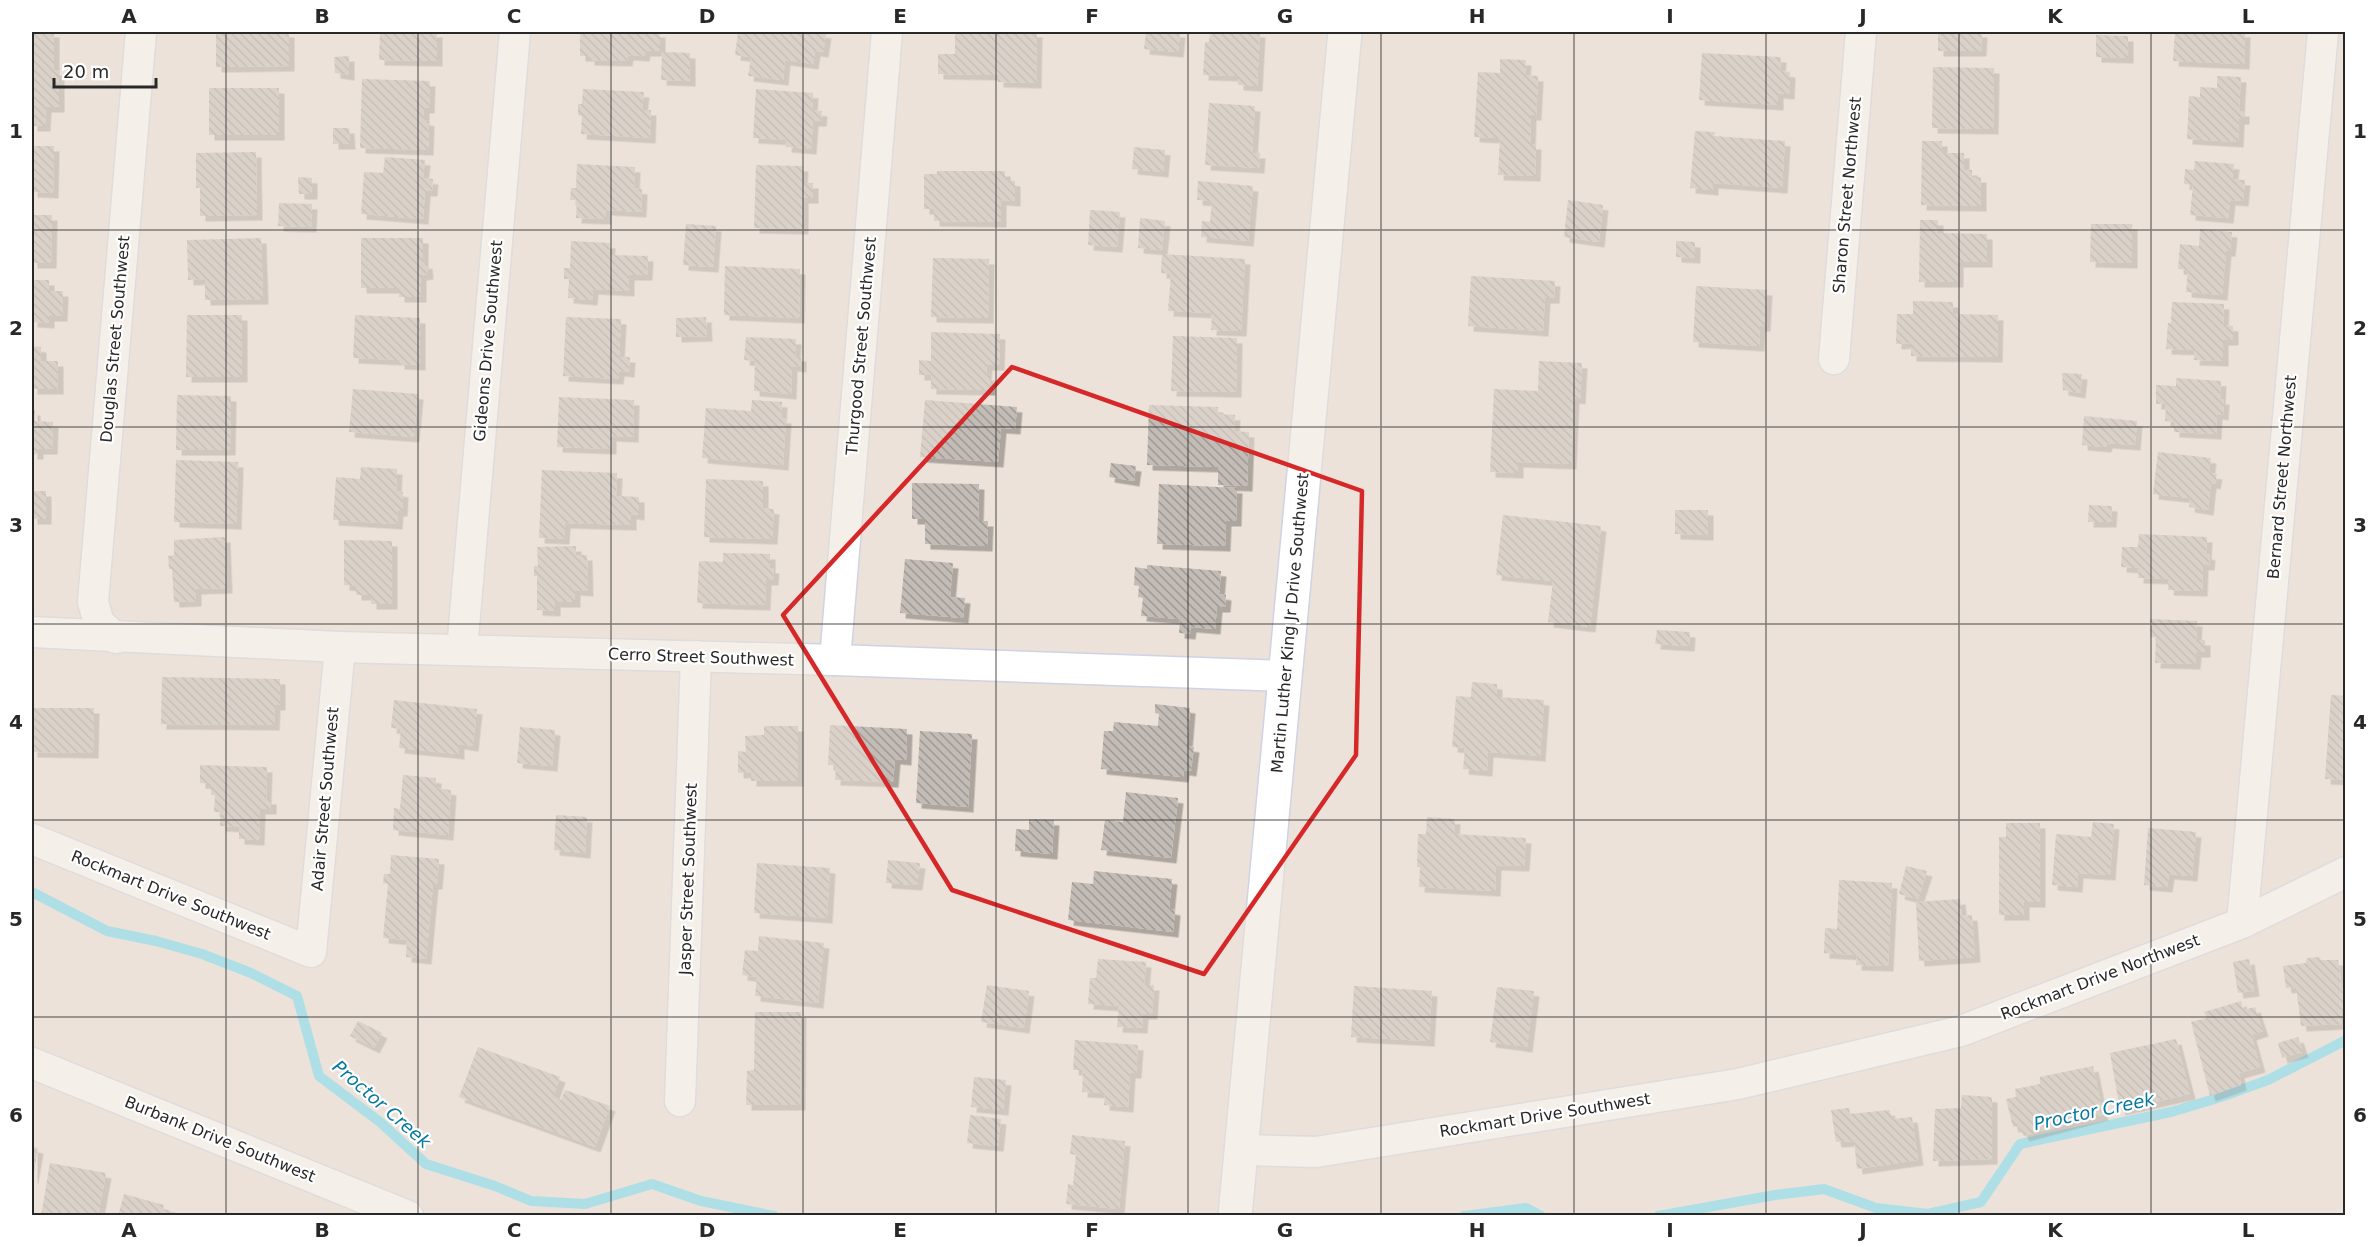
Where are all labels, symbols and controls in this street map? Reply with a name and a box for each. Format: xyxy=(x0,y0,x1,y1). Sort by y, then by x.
text: A xyxy=(121,4,137,28)
text: B xyxy=(314,4,330,28)
text: C xyxy=(507,4,521,28)
text: D xyxy=(699,4,715,28)
text: E xyxy=(893,4,907,28)
text: F xyxy=(1085,4,1099,28)
text: G xyxy=(1277,4,1293,28)
text: H xyxy=(1469,4,1485,28)
text: I xyxy=(1666,4,1674,28)
text: J xyxy=(1857,4,1867,28)
text: K xyxy=(2047,4,2064,28)
text: L xyxy=(2242,4,2255,28)
scale bar xyxy=(54,51,156,89)
text: 20 m xyxy=(63,61,109,82)
street label: Sharon Street Northwest xyxy=(1829,96,1865,294)
text: 1 xyxy=(9,119,23,143)
text: 1 xyxy=(2353,119,2367,143)
street label: Douglas Street Southwest xyxy=(96,235,134,443)
street label: Thurgood Street Southwest xyxy=(842,236,880,457)
street label: Gideons Drive Southwest xyxy=(470,240,506,442)
text: 2 xyxy=(9,316,23,340)
text: 2 xyxy=(2353,316,2367,340)
street label: Bernard Street Northwest xyxy=(2264,374,2300,580)
street label: Martin Luther King Jr Drive Southwest xyxy=(1267,472,1313,774)
text: 3 xyxy=(9,513,23,537)
text: 3 xyxy=(2353,513,2367,537)
street label: Cerro Street Southwest xyxy=(608,644,794,670)
street label: Adair Street Southwest xyxy=(307,706,343,892)
text: 4 xyxy=(9,710,23,734)
text: 4 xyxy=(2353,710,2367,734)
street label: Jasper Street Southwest xyxy=(675,783,701,976)
street label: Rockmart Drive Southwest xyxy=(69,846,273,944)
text: 5 xyxy=(9,907,23,931)
text: 5 xyxy=(2353,907,2367,931)
street label: Rockmart Drive Northwest xyxy=(1998,930,2202,1024)
water label: Proctor Creek xyxy=(329,1056,436,1153)
water label: Proctor Creek xyxy=(2032,1088,2158,1134)
street label: Rockmart Drive Southwest xyxy=(1438,1089,1652,1141)
street label: Burbank Drive Southwest xyxy=(122,1092,318,1186)
text: 6 xyxy=(9,1103,23,1127)
text: 6 xyxy=(2353,1103,2367,1127)
text: A xyxy=(121,1218,137,1242)
text: B xyxy=(314,1218,330,1242)
text: C xyxy=(507,1218,521,1242)
text: D xyxy=(699,1218,715,1242)
text: E xyxy=(893,1218,907,1242)
text: F xyxy=(1085,1218,1099,1242)
text: G xyxy=(1277,1218,1293,1242)
text: H xyxy=(1469,1218,1485,1242)
text: I xyxy=(1666,1218,1674,1242)
text: J xyxy=(1857,1218,1867,1242)
text: K xyxy=(2047,1218,2064,1242)
text: L xyxy=(2242,1218,2255,1242)

